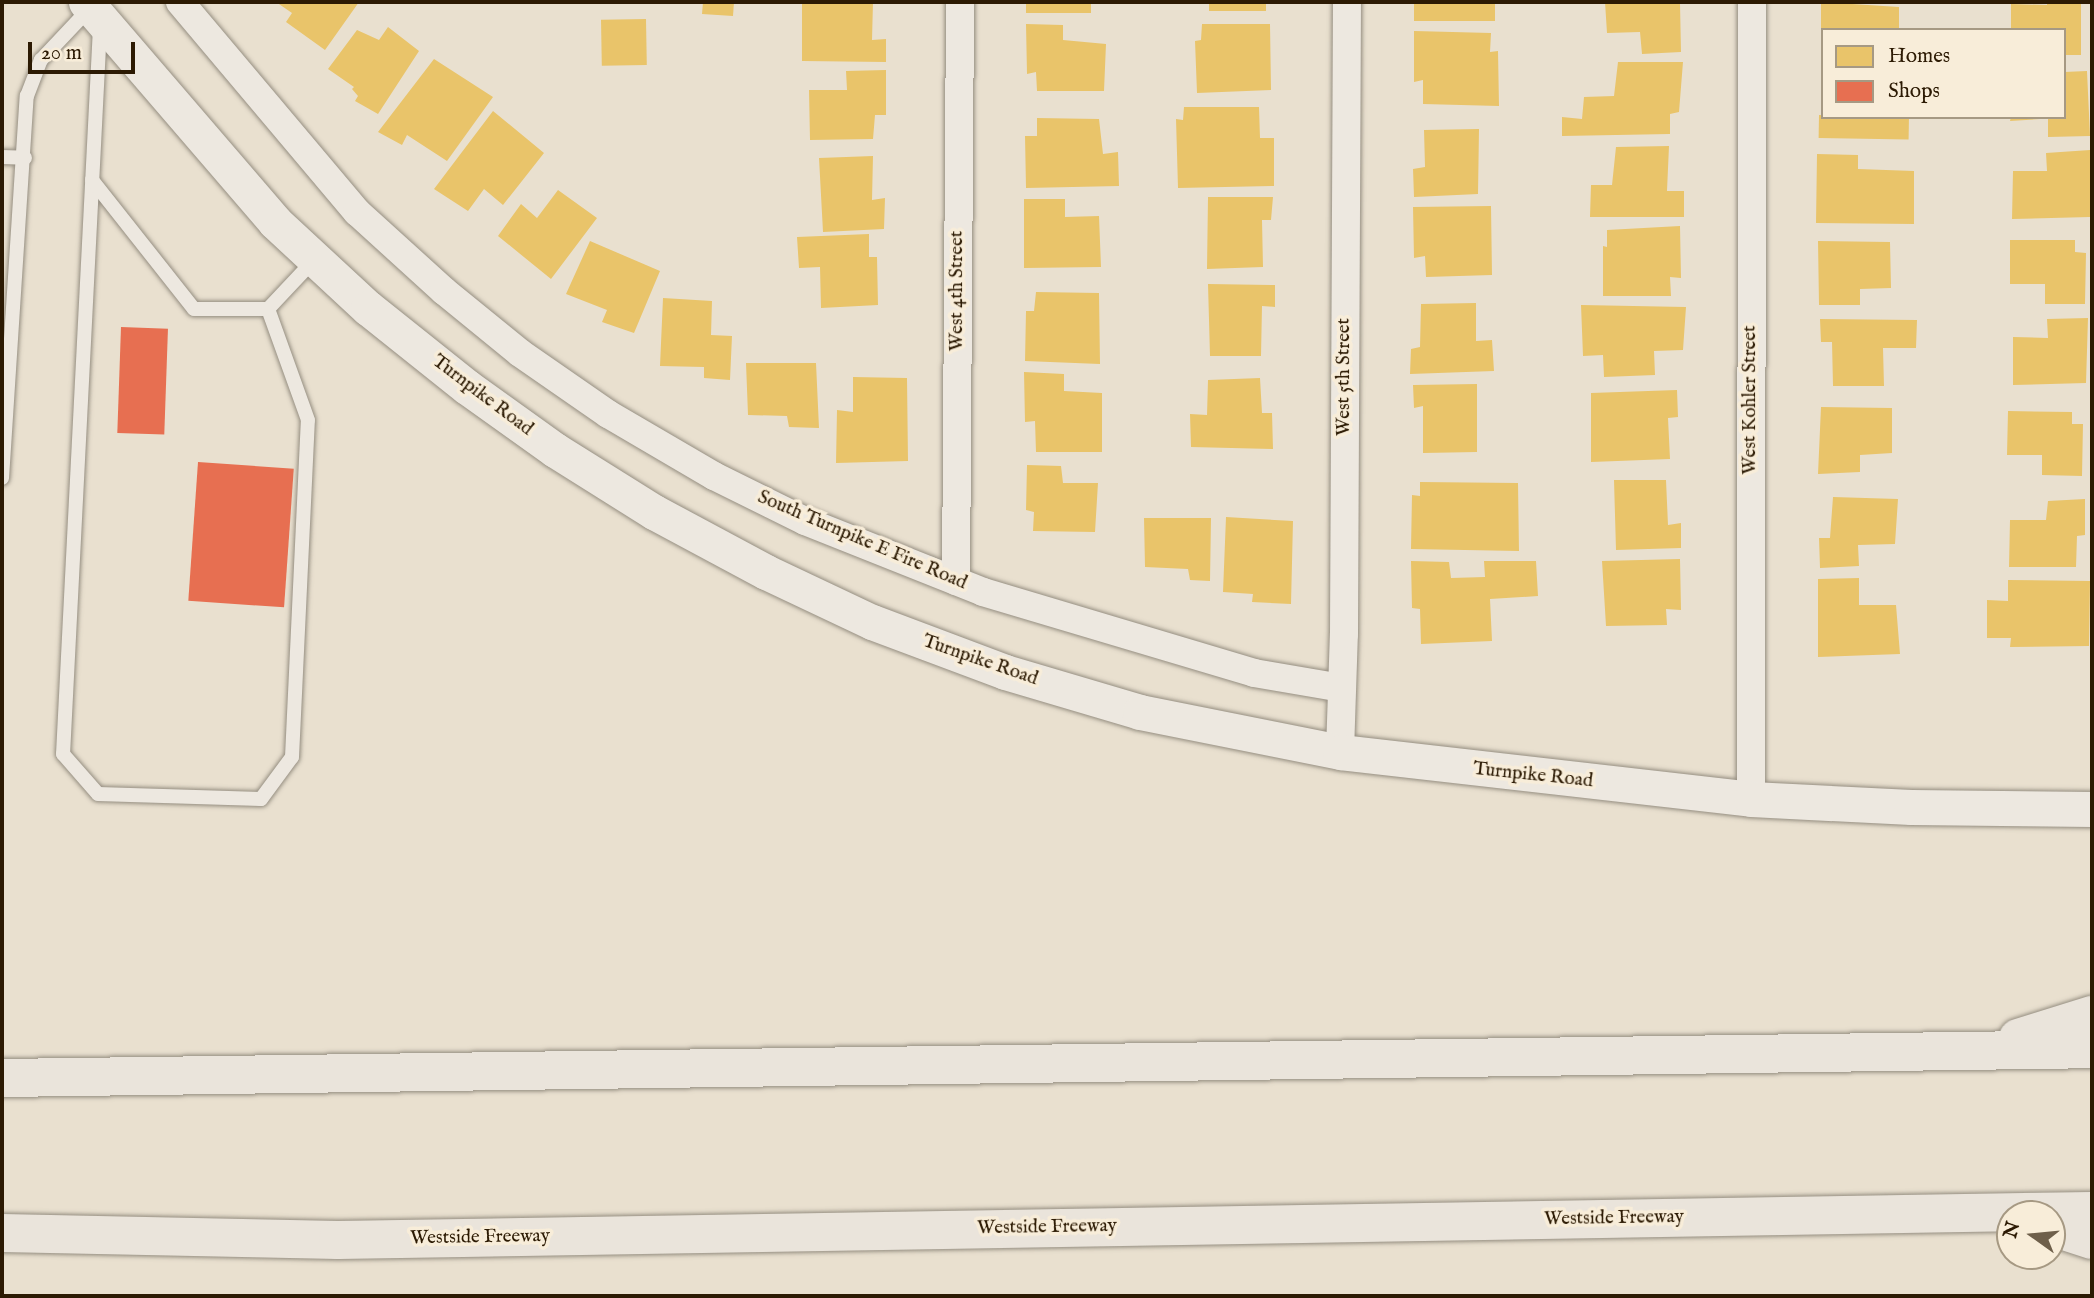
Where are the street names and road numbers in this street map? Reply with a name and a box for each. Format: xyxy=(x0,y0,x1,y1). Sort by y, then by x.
street label: West 4th Street xyxy=(947,231,969,351)
street label: West 5th Street xyxy=(1334,318,1356,436)
street label: West Kohler Street xyxy=(1740,325,1762,475)
street label: Turnpike Road xyxy=(427,351,537,441)
street label: South Turnpike E Fire Road xyxy=(754,487,970,595)
street label: Turnpike Road xyxy=(919,631,1041,691)
street label: Turnpike Road xyxy=(1472,758,1594,794)
street label: Westside Freeway xyxy=(1544,1206,1684,1232)
street label: Westside Freeway xyxy=(977,1215,1117,1241)
street label: Westside Freeway xyxy=(410,1225,550,1251)

